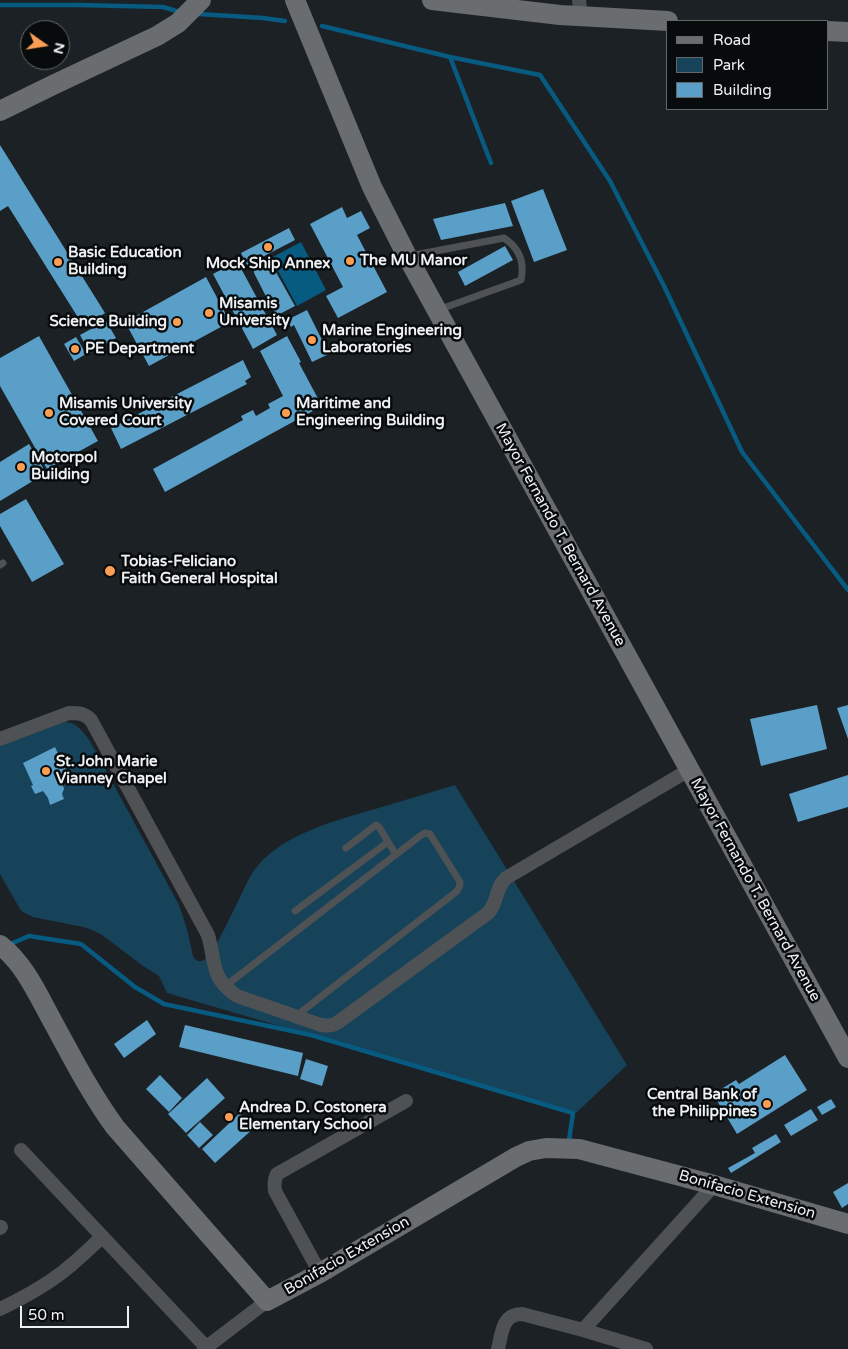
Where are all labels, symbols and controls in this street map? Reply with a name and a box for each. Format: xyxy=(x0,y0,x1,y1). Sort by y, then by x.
north arrow xyxy=(20,20,70,70)
legend xyxy=(666,20,828,110)
text: Road xyxy=(713,31,751,49)
text: N xyxy=(50,41,69,56)
text: Park xyxy=(713,56,745,74)
text: Building xyxy=(713,81,772,99)
marker: Mock Ship Annex xyxy=(262,241,274,253)
place label: Basic Education Building xyxy=(68,244,182,279)
place label: The MU Manor xyxy=(360,252,467,270)
place label: Mock Ship Annex xyxy=(206,255,330,273)
marker: The MU Manor xyxy=(344,255,356,267)
marker: Basic Education Building xyxy=(52,256,64,268)
place label: Misamis University xyxy=(219,295,290,330)
marker: Misamis University xyxy=(203,307,215,319)
place label: Science Building xyxy=(49,313,167,331)
marker: Science Building xyxy=(171,316,183,328)
place label: Marine Engineering Laboratories xyxy=(322,322,462,357)
marker: Marine Engineering Laboratories xyxy=(306,334,318,346)
place label: PE Department xyxy=(85,340,194,358)
marker: PE Department xyxy=(69,343,81,355)
place label: Misamis University Covered Court xyxy=(59,395,192,430)
place label: Maritime and Engineering Building xyxy=(296,395,445,430)
marker: Misamis University Covered Court xyxy=(43,407,55,419)
marker: Maritime and Engineering Building xyxy=(280,407,292,419)
street label: Mayor Fernando T. Bernard Avenue xyxy=(491,420,629,650)
place label: Motorpol Building xyxy=(31,449,97,484)
marker: Motorpol Building xyxy=(15,461,27,473)
place label: Tobias-Feliciano Faith General Hospital xyxy=(121,553,278,588)
marker: Tobias-Feliciano Faith General Hospital xyxy=(103,564,117,578)
place label: St. John Marie Vianney Chapel xyxy=(56,753,167,788)
marker: St. John Marie Vianney Chapel xyxy=(40,765,52,777)
street label: Mayor Fernando T. Bernard Avenue xyxy=(686,775,824,1005)
place label: Central Bank of the Philippines xyxy=(647,1086,757,1121)
marker: Central Bank of the Philippines xyxy=(761,1098,773,1110)
place label: Andrea D. Costonera Elementary School xyxy=(239,1099,387,1134)
marker: Andrea D. Costonera Elementary School xyxy=(223,1111,235,1123)
street label: Bonifacio Extension xyxy=(677,1167,817,1223)
street label: Bonifacio Extension xyxy=(281,1213,413,1299)
scale bar xyxy=(22,1296,131,1328)
text: 50 m xyxy=(28,1306,65,1324)

